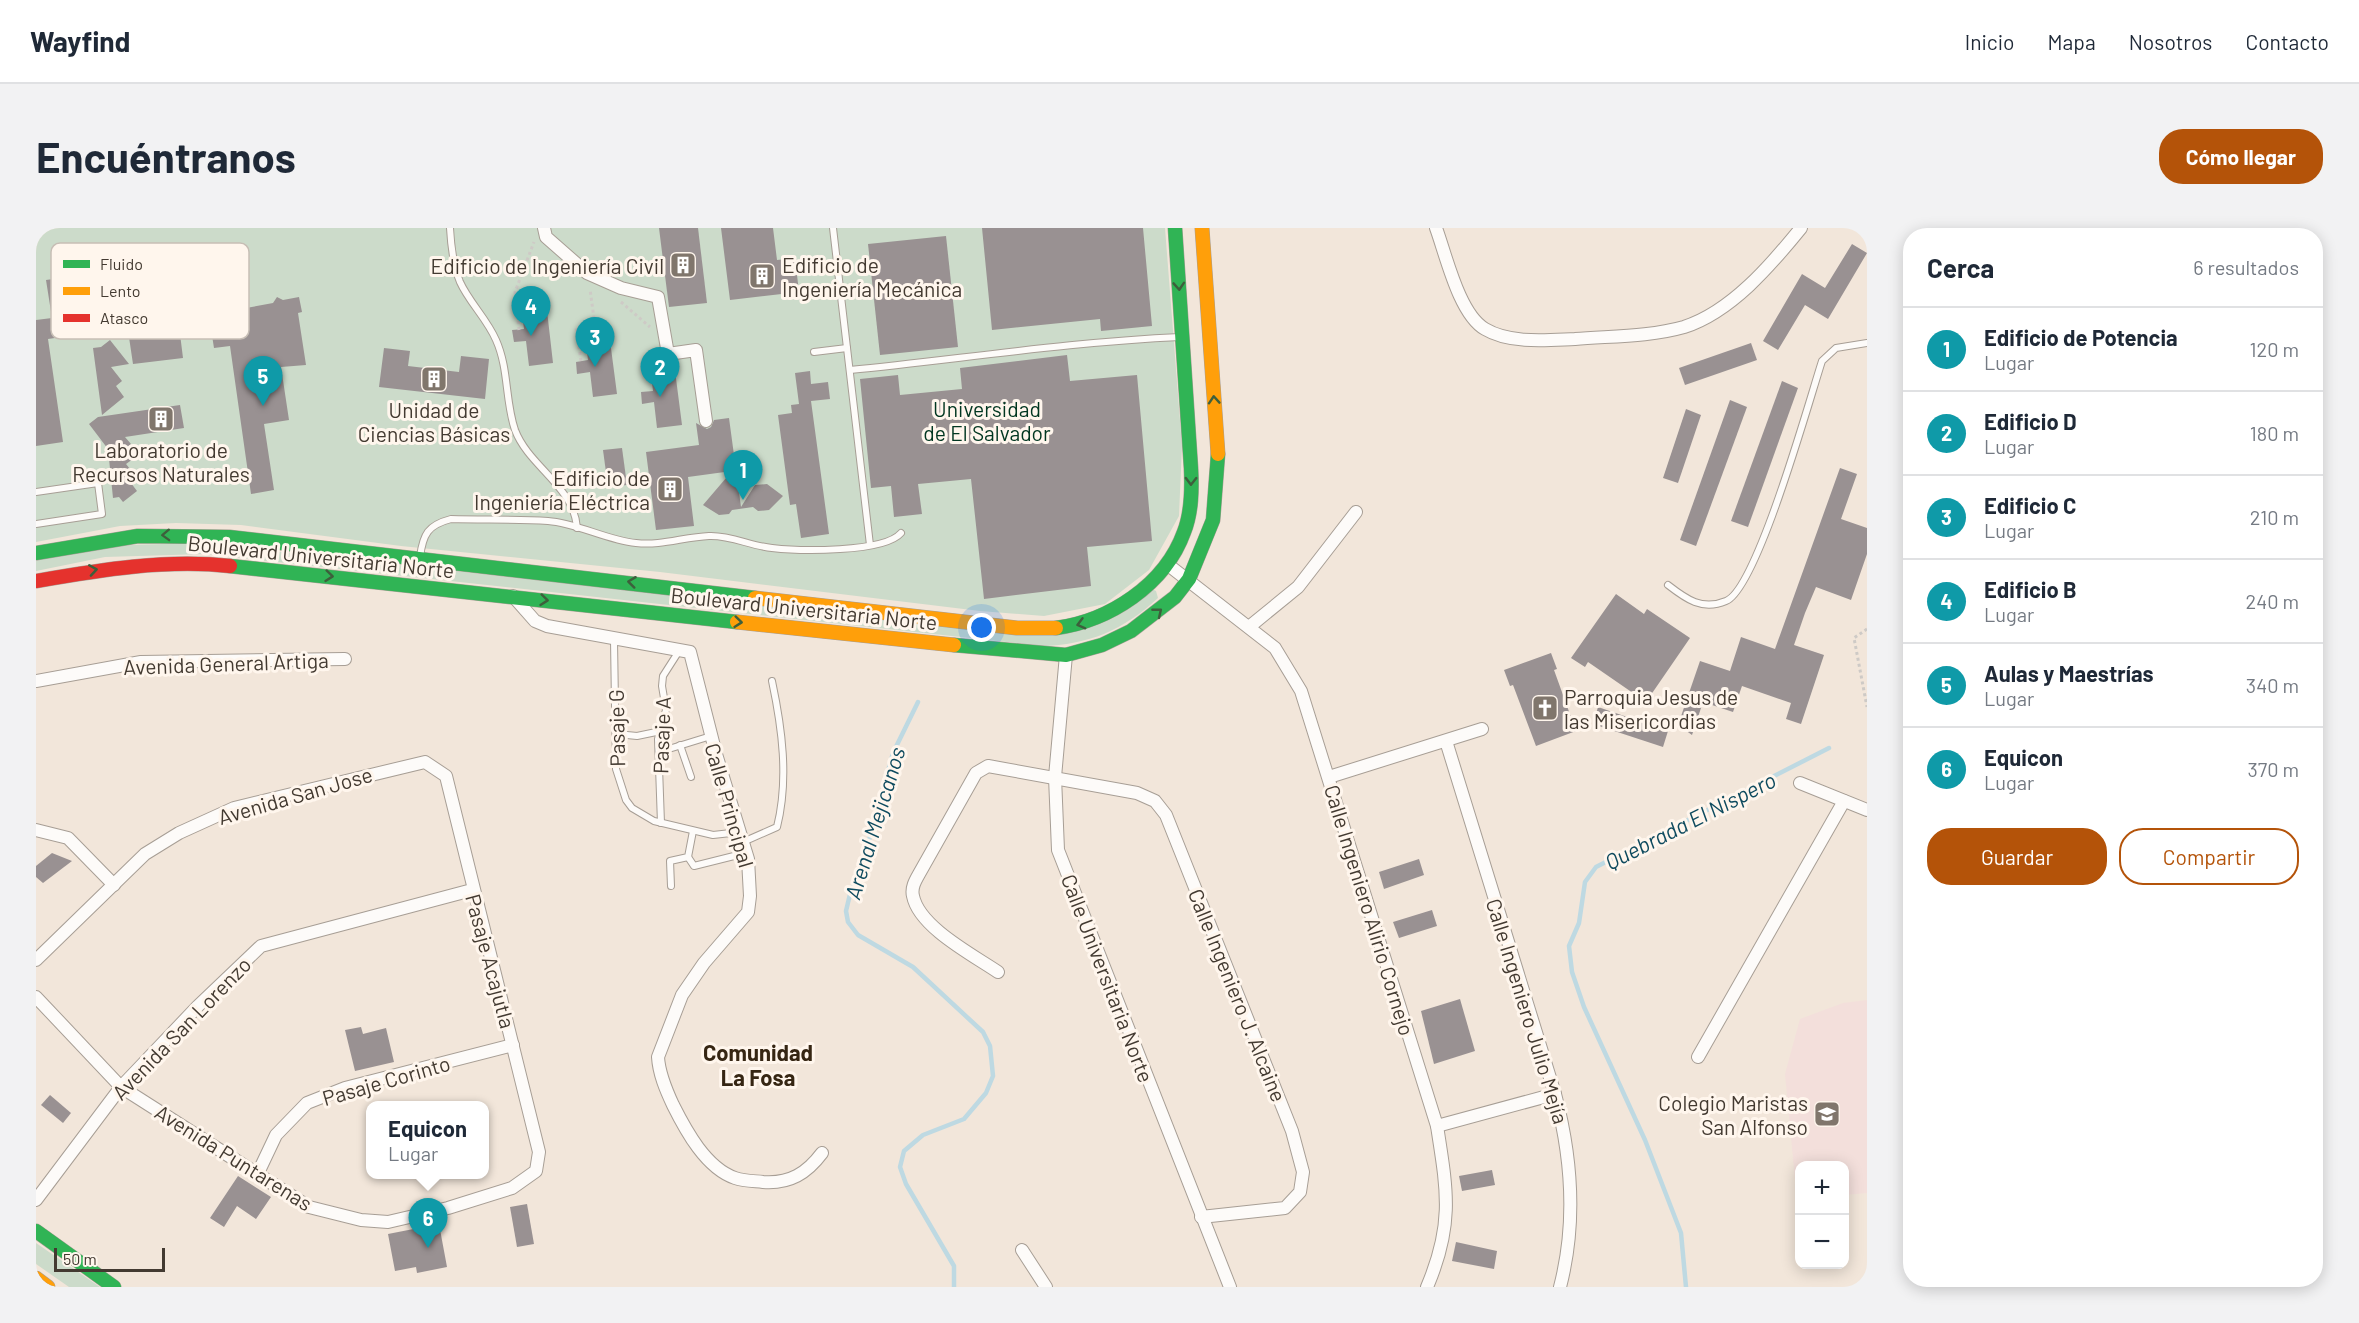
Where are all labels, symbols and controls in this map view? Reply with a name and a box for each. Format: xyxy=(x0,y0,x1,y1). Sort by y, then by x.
text: Wayfind xyxy=(30,24,130,58)
text: Inicio xyxy=(1965,29,2015,54)
text: Mapa xyxy=(2048,29,2096,54)
text: Nosotros xyxy=(2129,29,2212,54)
text: Contacto xyxy=(2245,29,2329,54)
button: Cómo llegar xyxy=(2159,129,2323,184)
text: Encuéntranos xyxy=(36,131,296,181)
legend xyxy=(51,243,249,339)
building icon: Edificio de Ingeniería Civil xyxy=(668,250,698,280)
place label: Edificio de Ingeniería Mecánica xyxy=(782,252,962,301)
text: Cerca xyxy=(1927,252,1994,283)
place label: Edificio de Ingeniería Civil xyxy=(431,253,664,278)
text: Fluido xyxy=(100,254,143,273)
text: 6 resultados xyxy=(2193,255,2299,279)
building icon: Edificio de Ingeniería Mecánica xyxy=(747,261,777,291)
text: Lento xyxy=(100,281,141,300)
one-way arrow xyxy=(1172,282,1185,291)
pin: 4 xyxy=(512,286,550,336)
text: Atasco xyxy=(100,308,148,327)
pin: 3 xyxy=(576,318,614,367)
text: Edificio de Potencia xyxy=(1984,324,2178,350)
text: 1 xyxy=(1943,337,1950,361)
text: 120 m xyxy=(2249,337,2299,361)
pin: 2 xyxy=(640,348,680,397)
text: Lugar xyxy=(1984,350,2034,374)
pin: 5 xyxy=(244,356,282,406)
building icon: Unidad de Ciencias Básicas xyxy=(419,364,449,394)
park label: Universidad de El Salvador xyxy=(923,396,1051,445)
one-way arrow xyxy=(1208,396,1221,405)
place label: Unidad de Ciencias Básicas xyxy=(358,397,510,446)
building icon: Laboratorio de Recursos Naturales xyxy=(146,404,176,434)
text: Edificio D xyxy=(1984,408,2077,434)
text: 2 xyxy=(1941,421,1952,445)
text: 180 m xyxy=(2250,421,2299,445)
text: Lugar xyxy=(1984,434,2034,458)
place label: Laboratorio de Recursos Naturales xyxy=(72,437,250,486)
pin: 1 xyxy=(724,450,762,500)
place label: Edificio de Ingeniería Eléctrica xyxy=(474,465,650,514)
building icon: Edificio de Ingeniería Eléctrica xyxy=(655,474,685,504)
one-way arrow xyxy=(1185,476,1197,485)
text: Edificio C xyxy=(1984,492,2076,518)
text: 3 xyxy=(1941,505,1952,529)
text: 210 m xyxy=(2250,505,2299,529)
text: Lugar xyxy=(1984,518,2034,542)
one-way arrow xyxy=(162,528,171,541)
street label: Boulevard Universitaria Norte xyxy=(187,530,455,582)
one-way arrow xyxy=(89,565,98,577)
one-way arrow xyxy=(325,569,334,582)
text: Edificio B xyxy=(1984,576,2077,602)
one-way arrow xyxy=(627,577,636,589)
street label: Boulevard Universitaria Norte xyxy=(670,582,938,634)
text: 4 xyxy=(1940,589,1953,613)
text: 240 m xyxy=(2245,589,2299,613)
one-way arrow xyxy=(540,593,549,606)
text: Lugar xyxy=(1984,602,2034,626)
one-way arrow xyxy=(1151,608,1162,619)
your location xyxy=(967,613,996,642)
one-way arrow xyxy=(733,615,742,628)
one-way arrow xyxy=(1076,617,1087,629)
street label: Avenida General Artiga xyxy=(123,647,329,679)
text: Aulas y Maestrías xyxy=(1984,660,2154,686)
text: 5 xyxy=(1941,673,1952,697)
text: 340 m xyxy=(2246,673,2299,697)
place label: Parroquia Jesus de las Misericordias xyxy=(1564,684,1738,733)
text: Lugar xyxy=(1984,686,2034,710)
street label: Pasaje G xyxy=(603,689,629,767)
church icon: Parroquia Jesus de las Misericordias xyxy=(1530,693,1560,723)
street label: Pasaje A xyxy=(647,696,675,774)
street label: Calle Principal xyxy=(700,740,760,870)
water label: Arenal Mejicanos xyxy=(839,744,909,902)
text: Equicon xyxy=(1984,744,2063,770)
text: 6 xyxy=(1941,757,1952,781)
text: 370 m xyxy=(2247,757,2299,781)
street label: Avenida San Jose xyxy=(215,761,375,829)
water label: Quebrada El Nispero xyxy=(1600,766,1780,874)
text: Lugar xyxy=(1984,770,2034,794)
street label: Calle Ingeniero Alirio Cornejo xyxy=(1320,782,1420,1038)
button: Guardar xyxy=(1927,828,2107,885)
button: Compartir xyxy=(2119,828,2299,885)
street label: Calle Universitaria Norte xyxy=(1057,870,1159,1086)
street label: Calle Ingeniero J. Alcaine xyxy=(1184,885,1292,1105)
street label: Pasaje Acajutla xyxy=(461,891,521,1031)
street label: Calle Ingeniero Julio Mejía xyxy=(1482,895,1574,1127)
street label: Avenida San Lorenzo xyxy=(106,951,256,1105)
district label: Comunidad La Fosa xyxy=(703,1039,813,1090)
street label: Pasaje Corinto xyxy=(319,1050,453,1110)
place label: Colegio Maristas San Alfonso xyxy=(1658,1090,1808,1139)
street label: Avenida Puntarenas xyxy=(151,1099,317,1215)
school or university icon: Colegio Maristas San Alfonso xyxy=(1812,1099,1842,1129)
popup xyxy=(366,1101,489,1179)
text: Equicon xyxy=(388,1115,467,1141)
text: Lugar xyxy=(388,1141,438,1165)
map controls xyxy=(1795,1161,1849,1269)
button: + xyxy=(1795,1161,1849,1215)
pin: 6 xyxy=(408,1198,448,1248)
button: − xyxy=(1795,1215,1849,1269)
scale bar xyxy=(54,1245,165,1272)
text: 50 m xyxy=(63,1249,97,1268)

